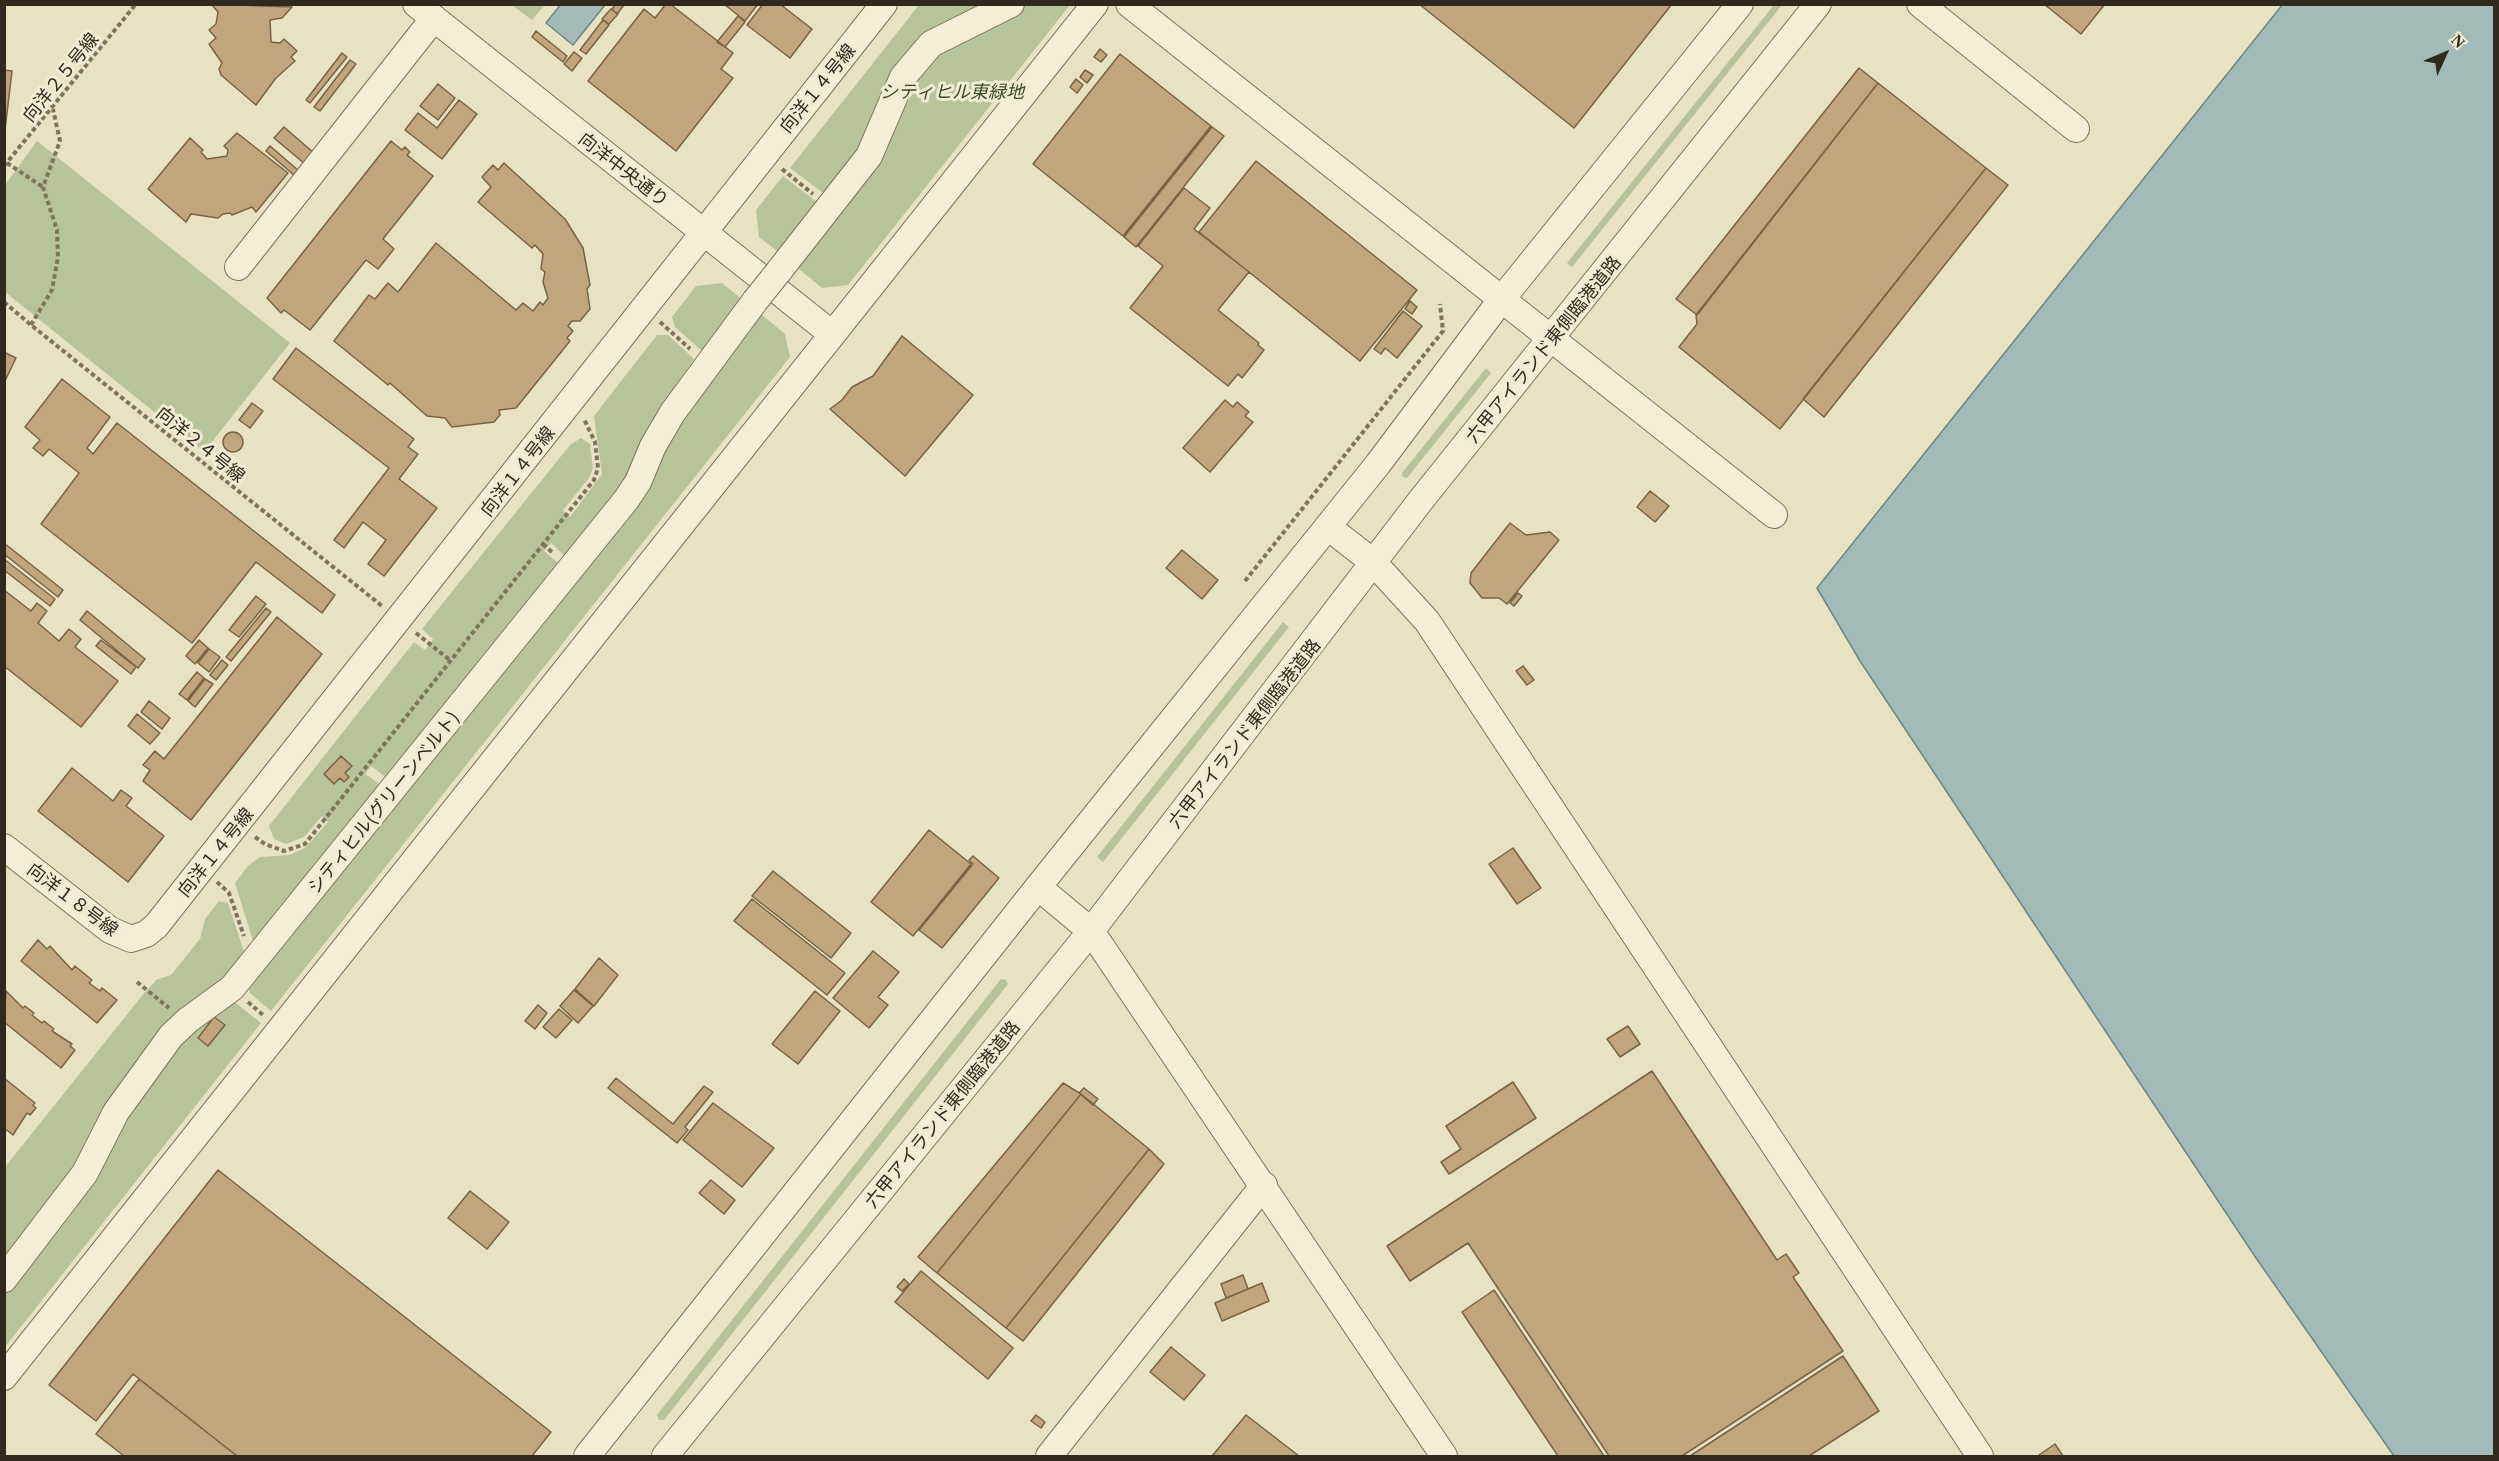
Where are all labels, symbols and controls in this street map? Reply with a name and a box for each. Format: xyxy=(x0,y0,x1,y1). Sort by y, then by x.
north arrow xyxy=(2415,24,2475,84)
street label: 向洋２５号線 xyxy=(18,28,102,126)
text: N xyxy=(2448,31,2468,51)
street label: 向洋１４号線 xyxy=(775,39,859,137)
park label: シティヒル東緑地 xyxy=(880,80,1024,102)
street label: 向洋中央通り xyxy=(575,127,673,211)
street label: 六甲アイランド東側臨港道路 xyxy=(1461,251,1625,447)
street label: 向洋２４号線 xyxy=(152,402,250,486)
street label: 向洋１４号線 xyxy=(475,422,559,520)
street label: 六甲アイランド東側臨港道路 xyxy=(1163,634,1325,832)
street label: シティヒル(グリーンベルト) xyxy=(303,707,463,897)
street label: 向洋１４号線 xyxy=(173,803,257,901)
street label: 向洋１８号線 xyxy=(23,858,123,940)
street label: 六甲アイランド東側臨港道路 xyxy=(860,1016,1024,1212)

